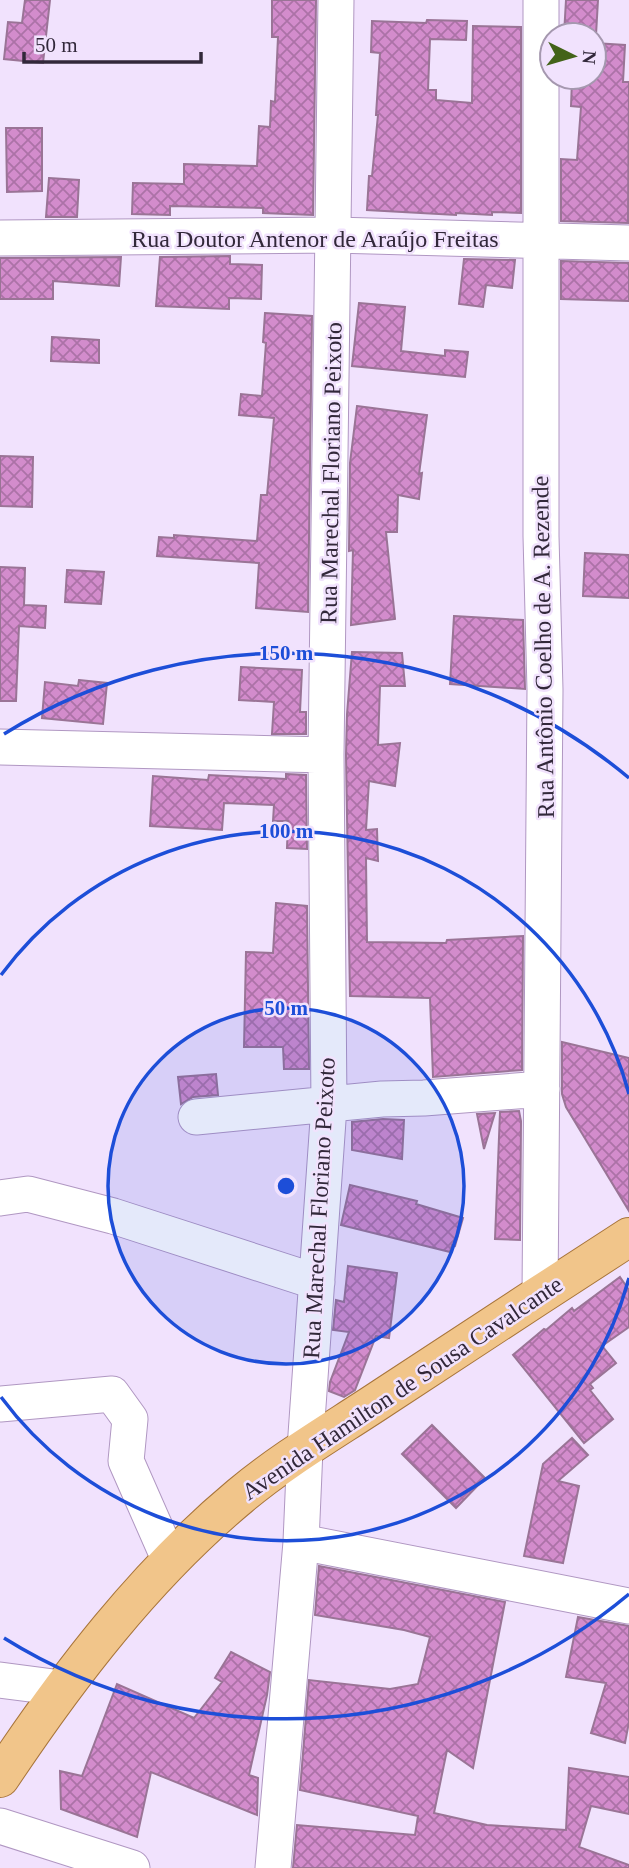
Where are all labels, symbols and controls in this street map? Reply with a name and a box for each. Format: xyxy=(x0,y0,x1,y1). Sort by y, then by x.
scale bar xyxy=(24,21,201,65)
north arrow xyxy=(538,21,608,91)
text: 50 m xyxy=(35,33,78,57)
text: N xyxy=(578,50,600,65)
street label: Rua Doutor Antenor de Araújo Freitas xyxy=(131,226,499,252)
street label: Rua Marechal Floriano Peixoto xyxy=(315,322,347,624)
street label: Rua Antônio Coelho de A. Rezende xyxy=(527,475,559,819)
text: 150 m xyxy=(259,641,314,665)
text: 100 m xyxy=(259,819,314,843)
text: 50 m xyxy=(264,996,308,1020)
street label: Rua Marechal Floriano Peixoto xyxy=(298,1057,340,1359)
centre of rings xyxy=(274,1174,298,1198)
street label: Avenida Hamilton de Sousa Cavalcante xyxy=(237,1271,567,1505)

